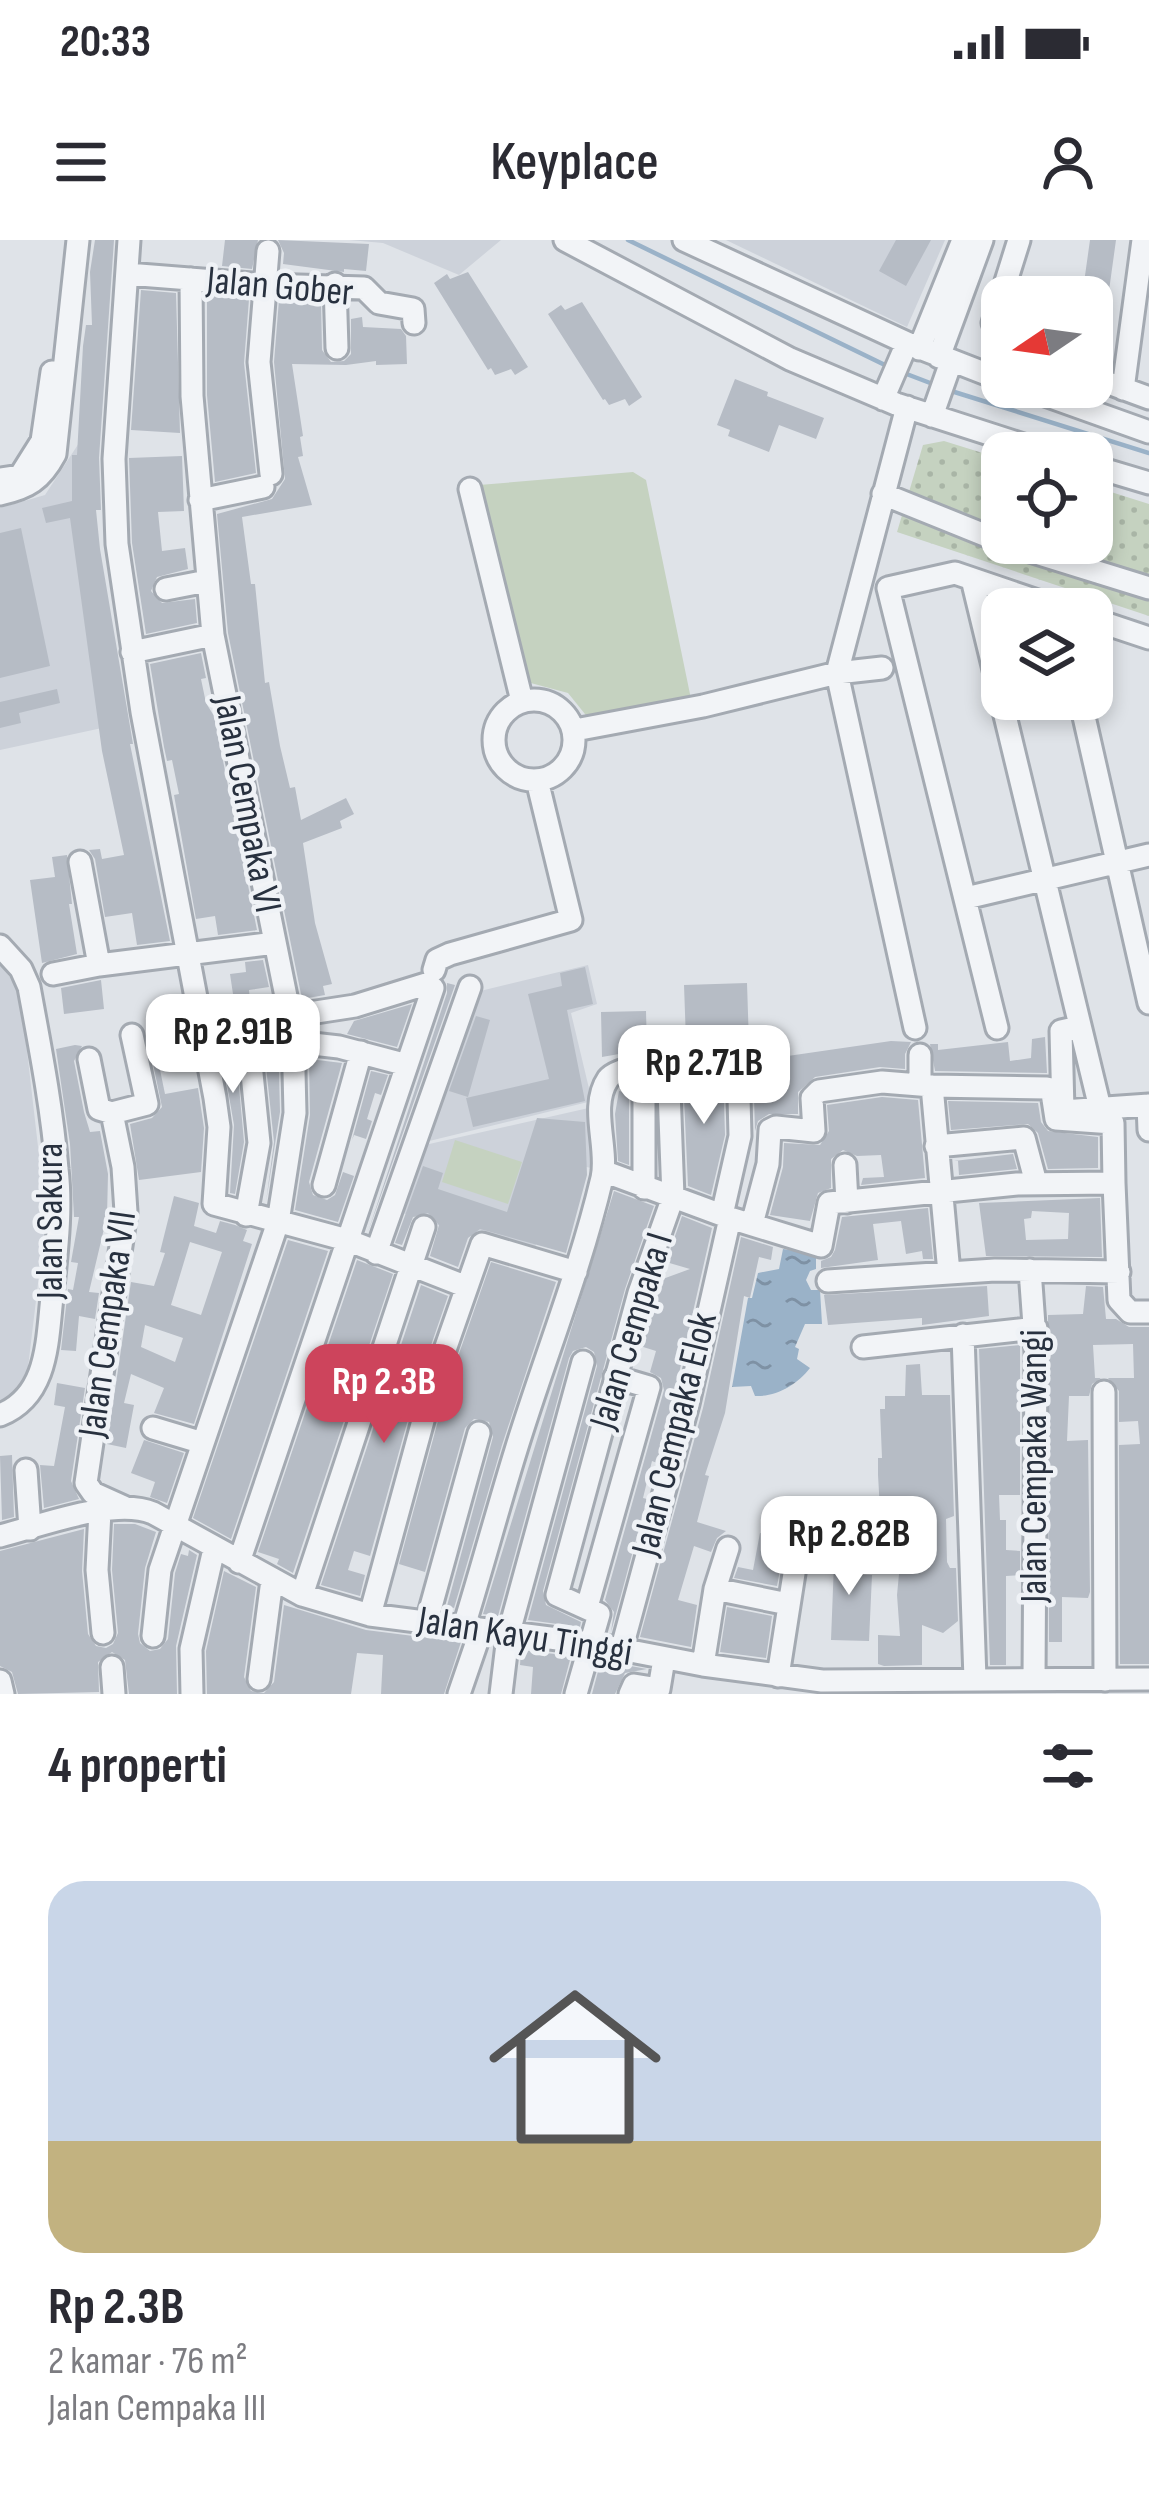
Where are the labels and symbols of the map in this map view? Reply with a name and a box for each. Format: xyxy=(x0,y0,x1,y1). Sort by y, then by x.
street label: Jalan Gober xyxy=(204,257,355,317)
north arrow xyxy=(981,276,1113,408)
street label: Jalan Cempaka VI xyxy=(203,690,291,917)
pin: Rp 2.91B xyxy=(109,994,357,1096)
pin: Rp 2.71B xyxy=(580,1025,828,1127)
street label: Jalan Sakura xyxy=(27,1143,74,1300)
street label: Jalan Cempaka VII xyxy=(69,1208,147,1441)
street label: Jalan Cempaka I xyxy=(580,1227,684,1436)
street label: Jalan Cempaka Elok xyxy=(622,1307,728,1562)
street label: Jalan Cempaka Wangi xyxy=(1011,1329,1058,1604)
pin: Rp 2.3B xyxy=(273,1344,495,1446)
pin: Rp 2.82B xyxy=(725,1496,973,1598)
street label: Jalan Kayu Tinggi xyxy=(414,1597,635,1677)

